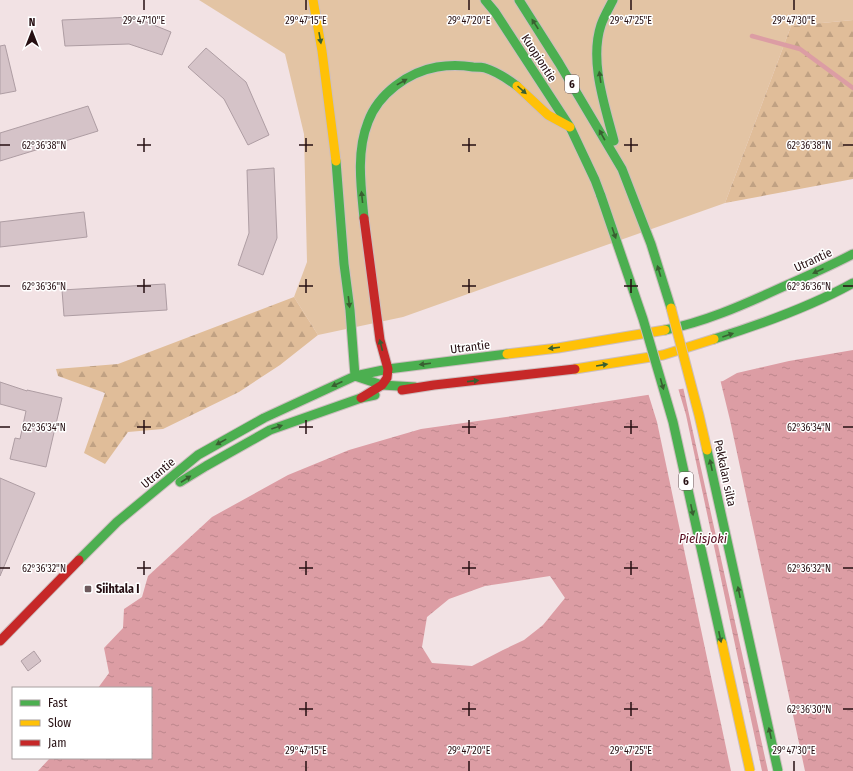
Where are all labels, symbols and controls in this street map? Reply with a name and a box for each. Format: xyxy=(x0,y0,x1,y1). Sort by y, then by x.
north arrow xyxy=(12,12,52,52)
text: 29°47'10"E xyxy=(123,15,165,27)
text: 29°47'15"E xyxy=(285,15,327,27)
text: 29°47'20"E xyxy=(448,15,491,27)
text: 29°47'25"E xyxy=(610,15,652,27)
text: 29°47'30"E xyxy=(773,15,816,27)
text: N xyxy=(29,16,35,29)
one-way arrow xyxy=(531,19,539,29)
one-way arrow xyxy=(317,32,323,44)
street label: Kuopiontie xyxy=(518,32,560,84)
one-way arrow xyxy=(597,71,603,83)
road number: 6 xyxy=(565,75,579,93)
one-way arrow xyxy=(396,78,408,85)
one-way arrow xyxy=(517,85,527,95)
one-way arrow xyxy=(599,129,606,141)
text: 62°36'38"N xyxy=(22,140,66,152)
text: 62°36'38"N xyxy=(787,140,831,152)
one-way arrow xyxy=(359,191,365,203)
one-way arrow xyxy=(611,228,617,240)
street label: Utrantie xyxy=(792,245,834,275)
one-way arrow xyxy=(656,265,662,277)
one-way arrow xyxy=(812,268,824,274)
text: 62°36'36"N xyxy=(22,281,66,293)
text: 62°36'36"N xyxy=(787,281,831,293)
one-way arrow xyxy=(346,296,352,308)
one-way arrow xyxy=(722,332,734,338)
street label: Utrantie xyxy=(449,338,491,356)
one-way arrow xyxy=(378,339,384,351)
one-way arrow xyxy=(548,345,560,352)
one-way arrow xyxy=(419,361,431,367)
one-way arrow xyxy=(595,362,608,368)
one-way arrow xyxy=(467,378,479,384)
one-way arrow xyxy=(659,378,665,390)
one-way arrow xyxy=(332,381,343,387)
text: 62°36'34"N xyxy=(22,422,66,434)
text: 62°36'34"N xyxy=(787,422,831,434)
one-way arrow xyxy=(271,424,283,430)
street label: Pekkalan silta xyxy=(711,438,739,508)
one-way arrow xyxy=(215,439,227,445)
street label: Utrantie xyxy=(138,455,178,491)
one-way arrow xyxy=(707,459,713,472)
road number: 6 xyxy=(679,472,693,490)
one-way arrow xyxy=(180,475,191,483)
one-way arrow xyxy=(690,504,696,516)
water label: Pielisjoki xyxy=(679,531,728,546)
text: 62°36'32"N xyxy=(22,563,66,575)
text: 62°36'32"N xyxy=(787,563,831,575)
place label: Siihtala I xyxy=(96,582,140,596)
marker: Siihtala I xyxy=(83,584,93,594)
one-way arrow xyxy=(735,586,741,598)
one-way arrow xyxy=(718,631,724,643)
legend xyxy=(12,687,152,759)
text: Fast xyxy=(48,696,67,710)
text: 62°36'30"N xyxy=(787,704,831,716)
text: Slow xyxy=(48,716,71,730)
one-way arrow xyxy=(766,727,772,739)
text: Jam xyxy=(48,736,66,750)
text: 29°47'15"E xyxy=(285,745,327,757)
text: 29°47'20"E xyxy=(448,745,491,757)
text: 29°47'25"E xyxy=(610,745,652,757)
text: 29°47'30"E xyxy=(773,745,816,757)

